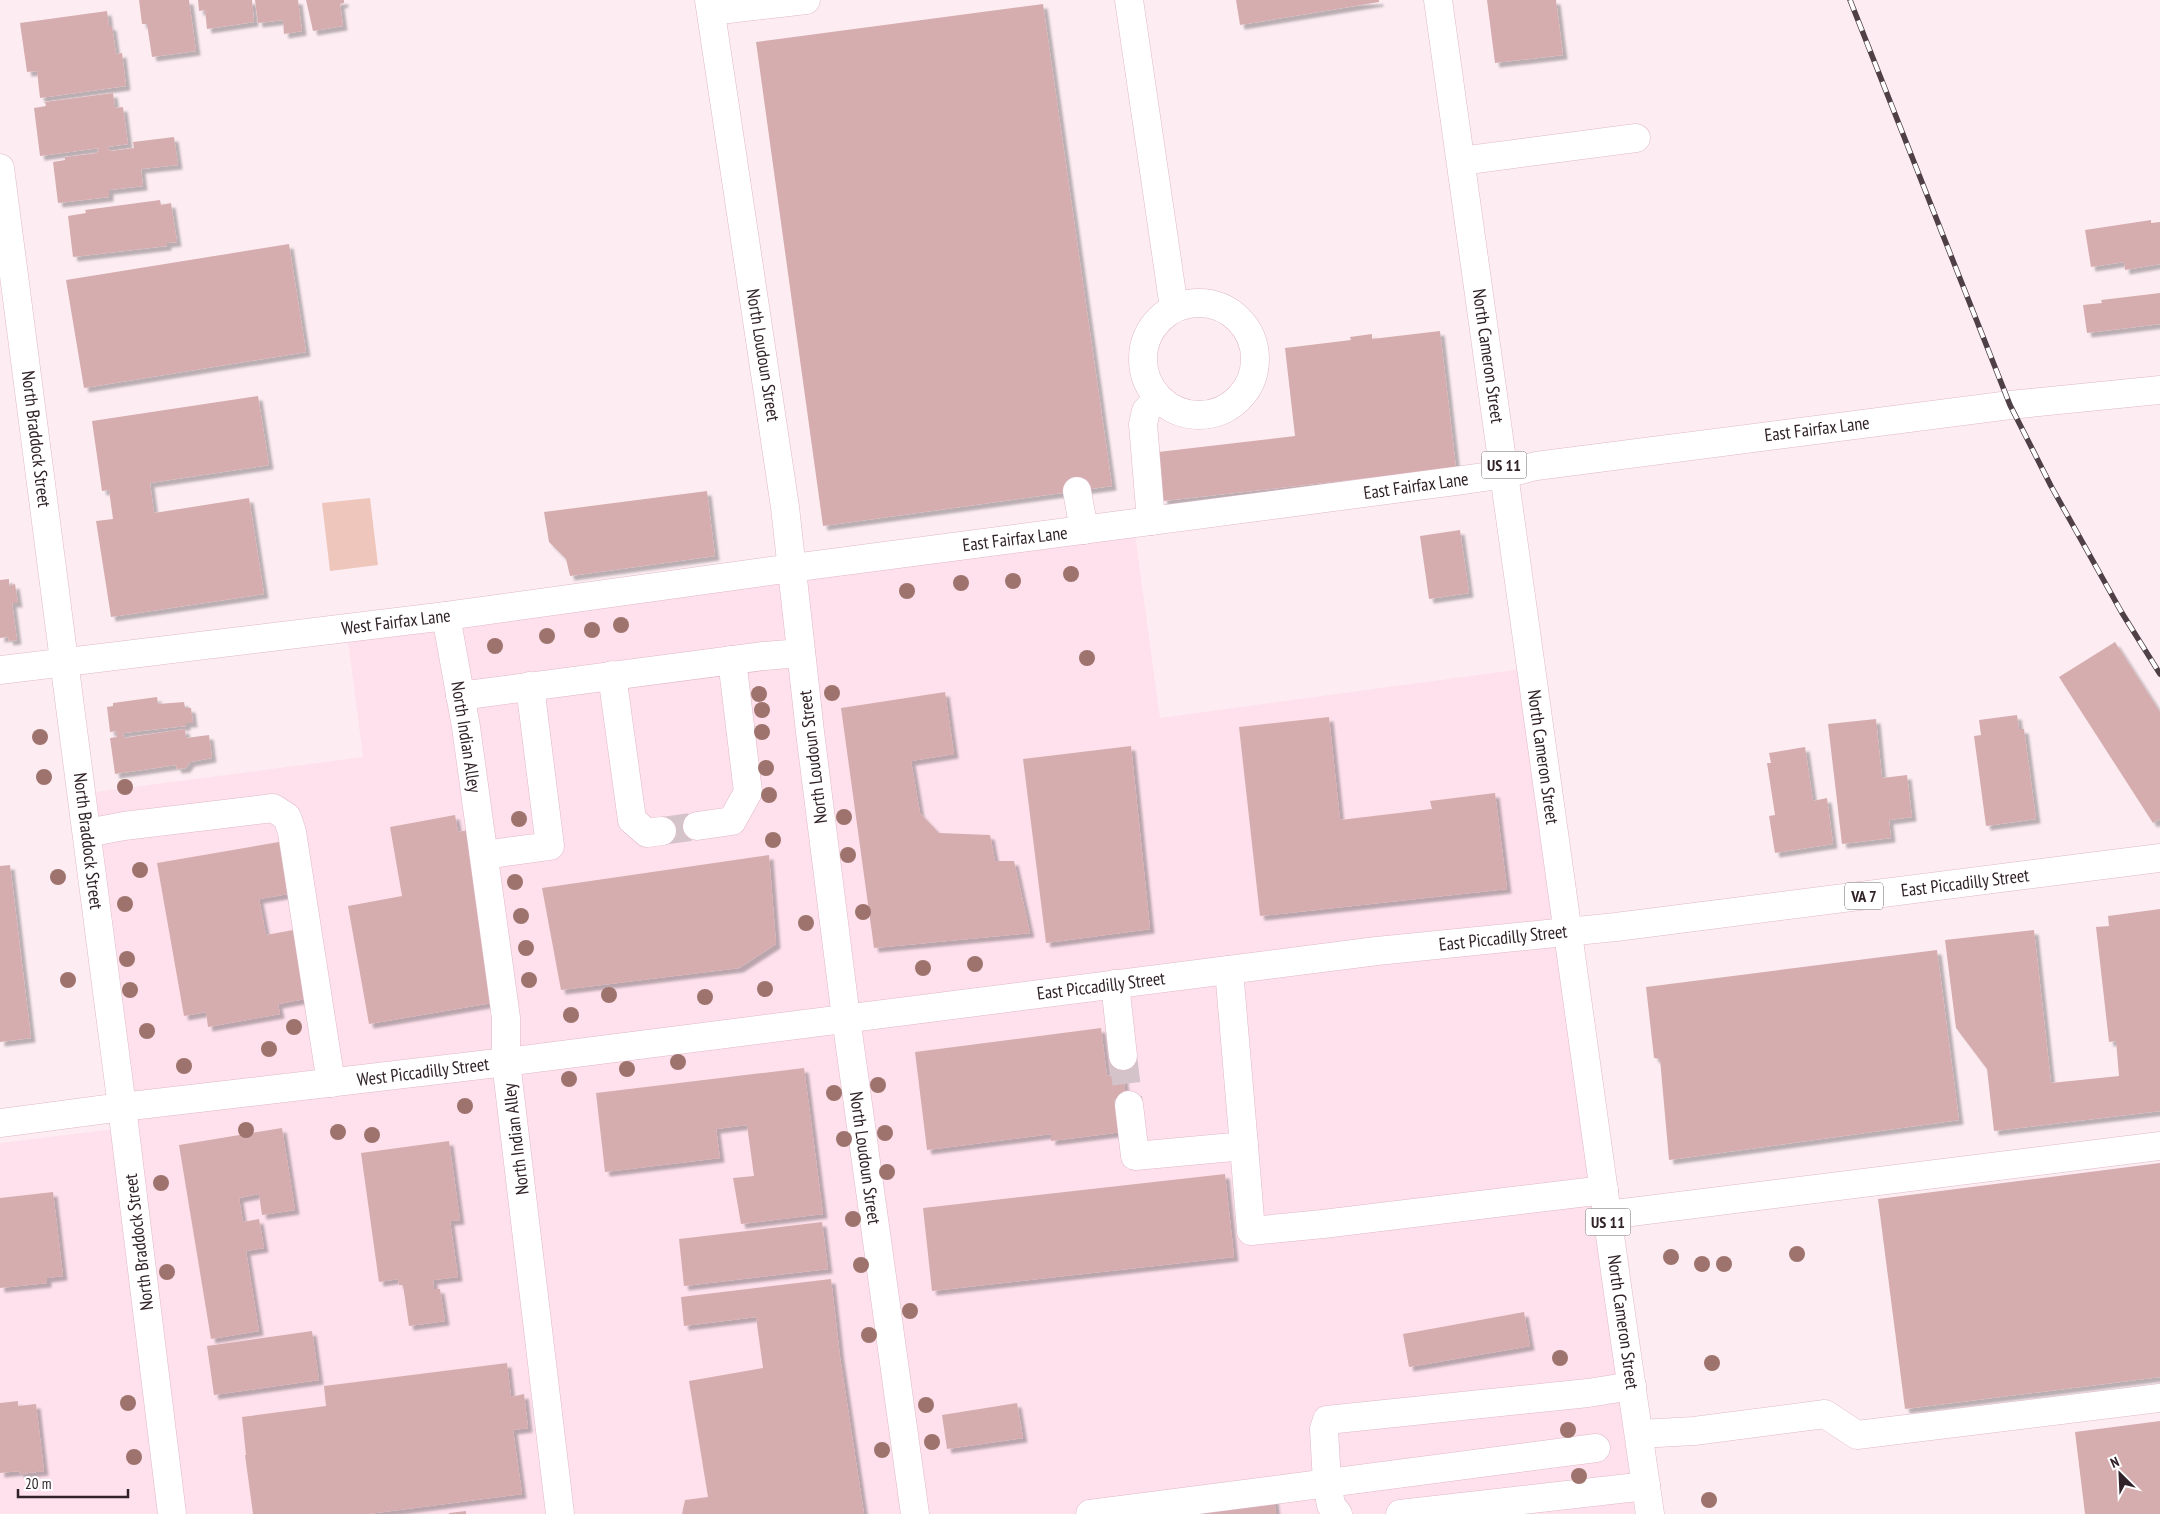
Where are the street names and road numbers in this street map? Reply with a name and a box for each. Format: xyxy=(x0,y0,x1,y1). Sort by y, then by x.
street label: North Loudoun Street xyxy=(742,287,785,423)
street label: North Cameron Street xyxy=(1468,287,1509,425)
street label: North Braddock Street xyxy=(17,369,56,509)
street label: East Fairfax Lane xyxy=(1763,411,1871,446)
road number: US 11 xyxy=(1482,452,1526,478)
street label: East Fairfax Lane xyxy=(1362,467,1470,504)
street label: East Fairfax Lane xyxy=(961,521,1069,556)
street label: West Fairfax Lane xyxy=(340,603,452,640)
street label: North Indian Alley xyxy=(446,680,487,795)
street label: North Cameron Street xyxy=(1523,688,1564,826)
street label: North Loudoun Street xyxy=(793,689,832,825)
street label: North Braddock Street xyxy=(69,771,108,911)
street label: East Piccadilly Street xyxy=(1900,863,2030,902)
road number: VA 7 xyxy=(1845,882,1883,909)
street label: East Piccadilly Street xyxy=(1438,919,1568,956)
street label: East Piccadilly Street xyxy=(1036,966,1166,1005)
street label: West Piccadilly Street xyxy=(356,1052,490,1091)
street label: North Indian Alley xyxy=(497,1082,534,1196)
street label: North Loudoun Street xyxy=(845,1090,886,1226)
street label: North Braddock Street xyxy=(119,1172,158,1312)
road number: US 11 xyxy=(1586,1208,1630,1236)
street label: North Cameron Street xyxy=(1603,1253,1644,1391)

